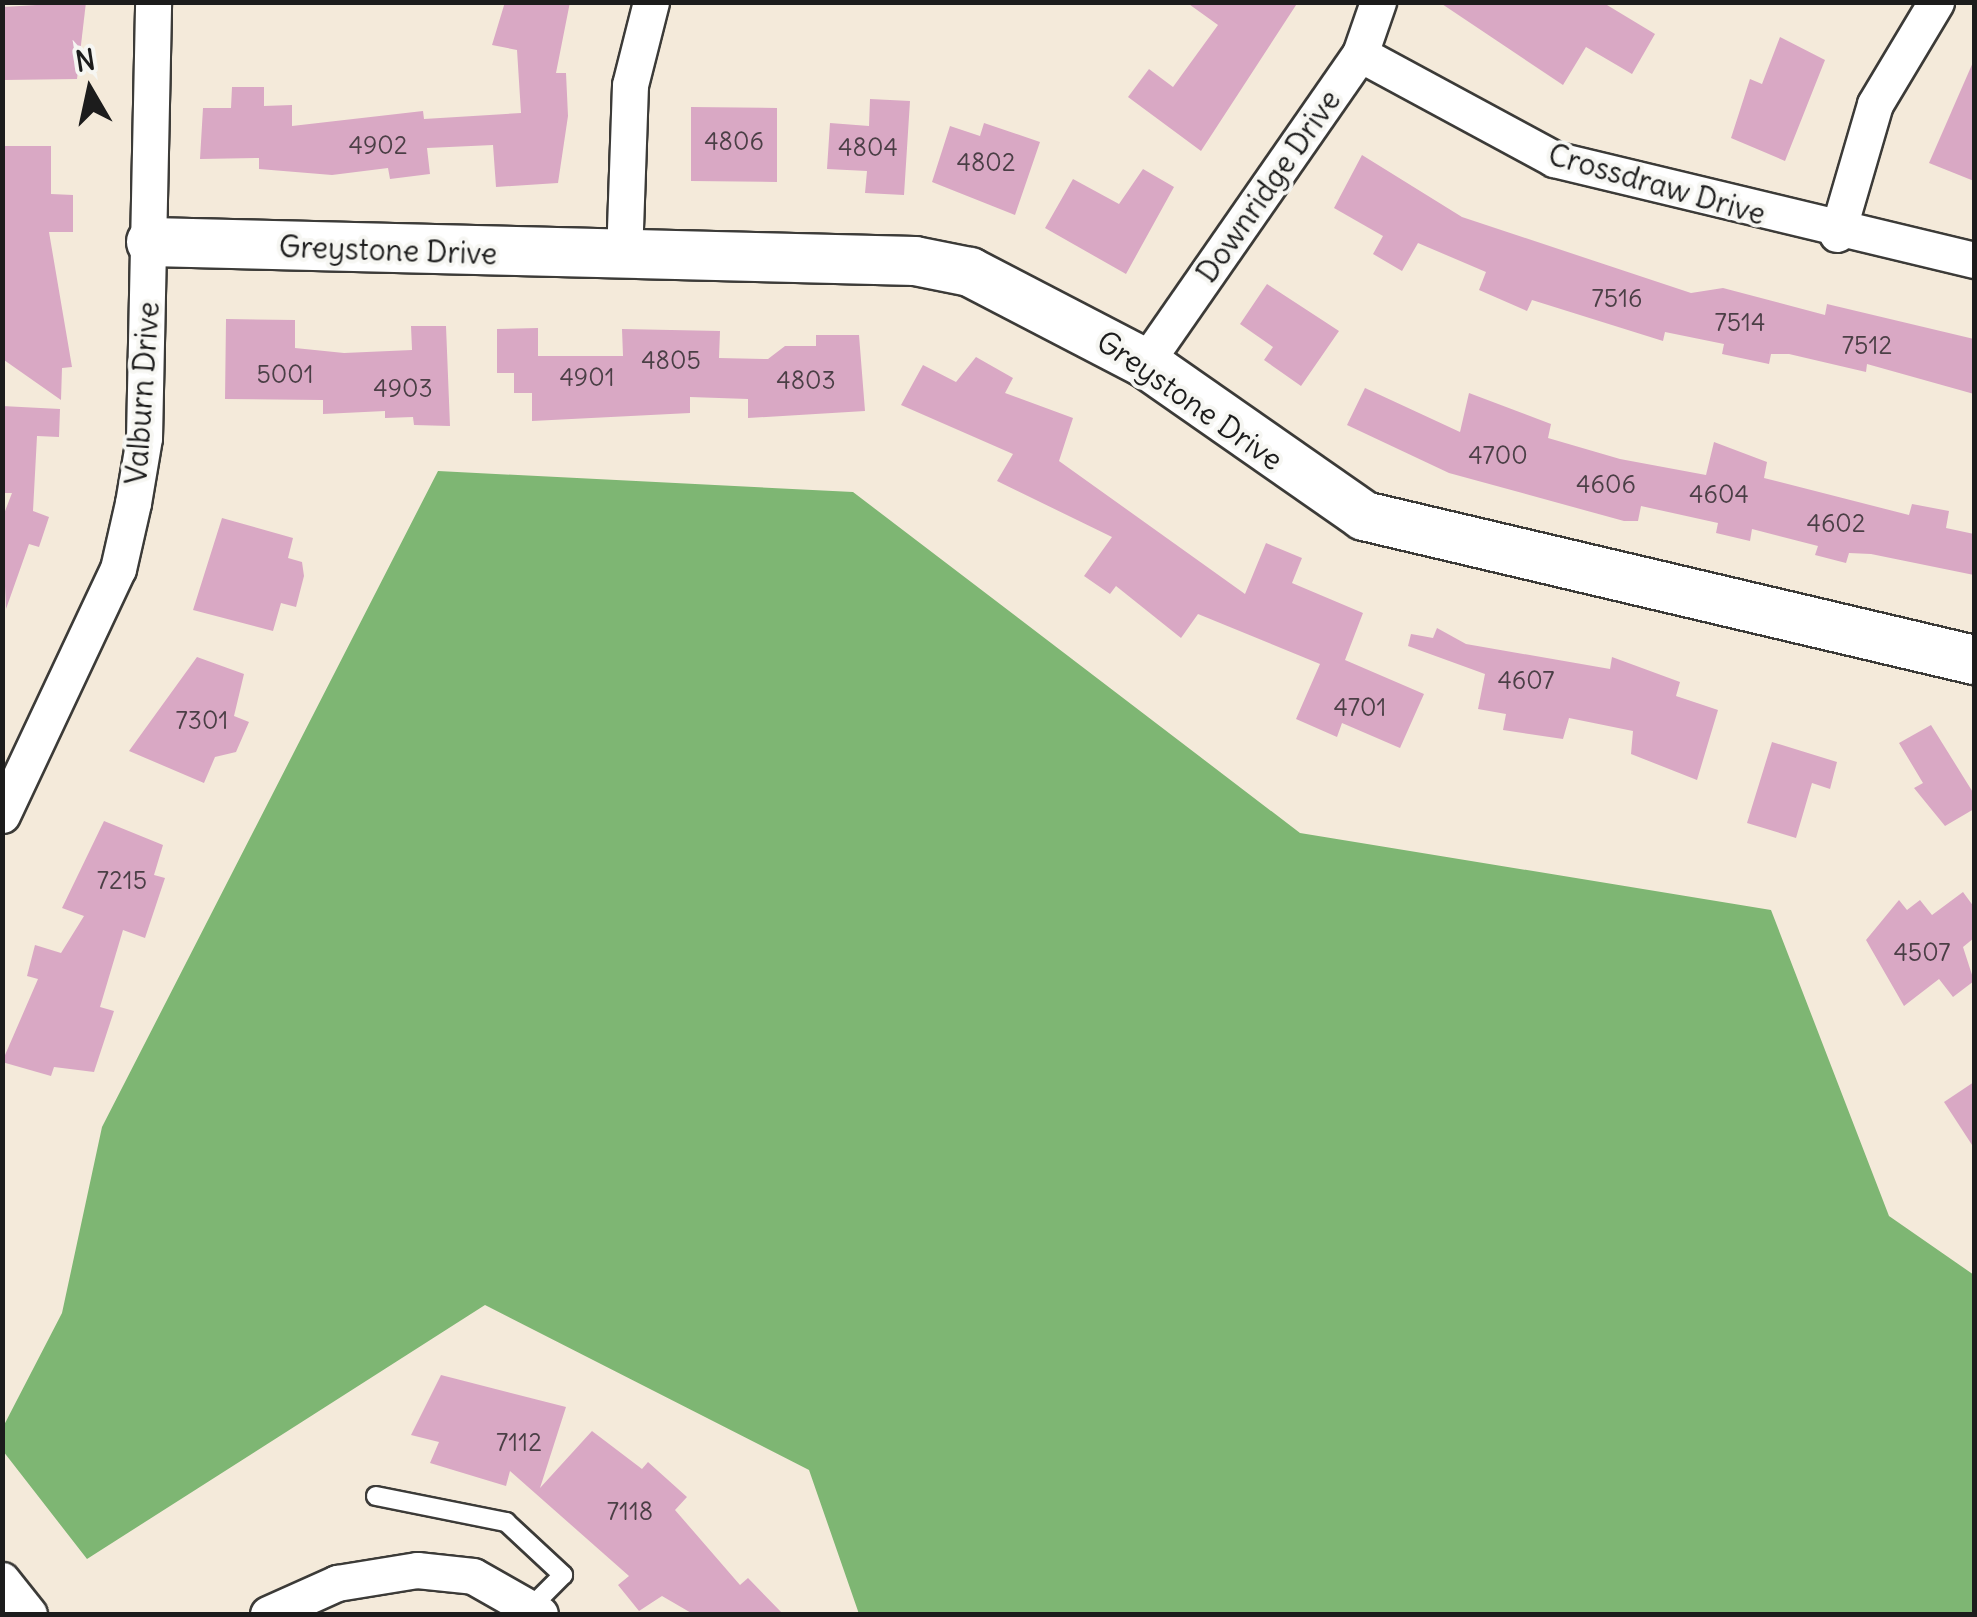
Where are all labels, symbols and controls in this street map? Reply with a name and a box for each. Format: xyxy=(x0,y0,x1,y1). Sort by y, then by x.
north arrow xyxy=(40,40,140,140)
text: N xyxy=(73,41,98,80)
street label: Downridge Drive xyxy=(1188,83,1348,289)
house number: 4806 xyxy=(704,126,764,156)
house number: 4902 xyxy=(349,130,407,160)
house number: 4804 xyxy=(838,132,898,162)
street label: Crossdraw Drive xyxy=(1544,136,1770,232)
house number: 4802 xyxy=(957,147,1015,177)
street label: Greystone Drive xyxy=(278,228,498,272)
house number: 7516 xyxy=(1592,283,1642,313)
street label: Valburn Drive xyxy=(118,300,166,486)
house number: 7514 xyxy=(1715,307,1765,337)
street label: Greystone Drive xyxy=(1090,323,1290,477)
house number: 7512 xyxy=(1842,330,1892,360)
house number: 4805 xyxy=(641,345,701,375)
house number: 5001 xyxy=(256,359,314,389)
house number: 4901 xyxy=(559,362,615,392)
house number: 4803 xyxy=(776,365,836,395)
house number: 4903 xyxy=(373,373,433,403)
house number: 4700 xyxy=(1468,440,1528,470)
house number: 4606 xyxy=(1576,469,1636,499)
house number: 4604 xyxy=(1689,479,1749,509)
house number: 4602 xyxy=(1806,508,1866,538)
house number: 4607 xyxy=(1497,665,1555,695)
house number: 4701 xyxy=(1334,692,1386,722)
house number: 7301 xyxy=(176,705,228,735)
house number: 7215 xyxy=(97,865,147,895)
house number: 4507 xyxy=(1893,937,1951,967)
house number: 7112 xyxy=(496,1427,542,1457)
house number: 7118 xyxy=(607,1496,653,1526)

